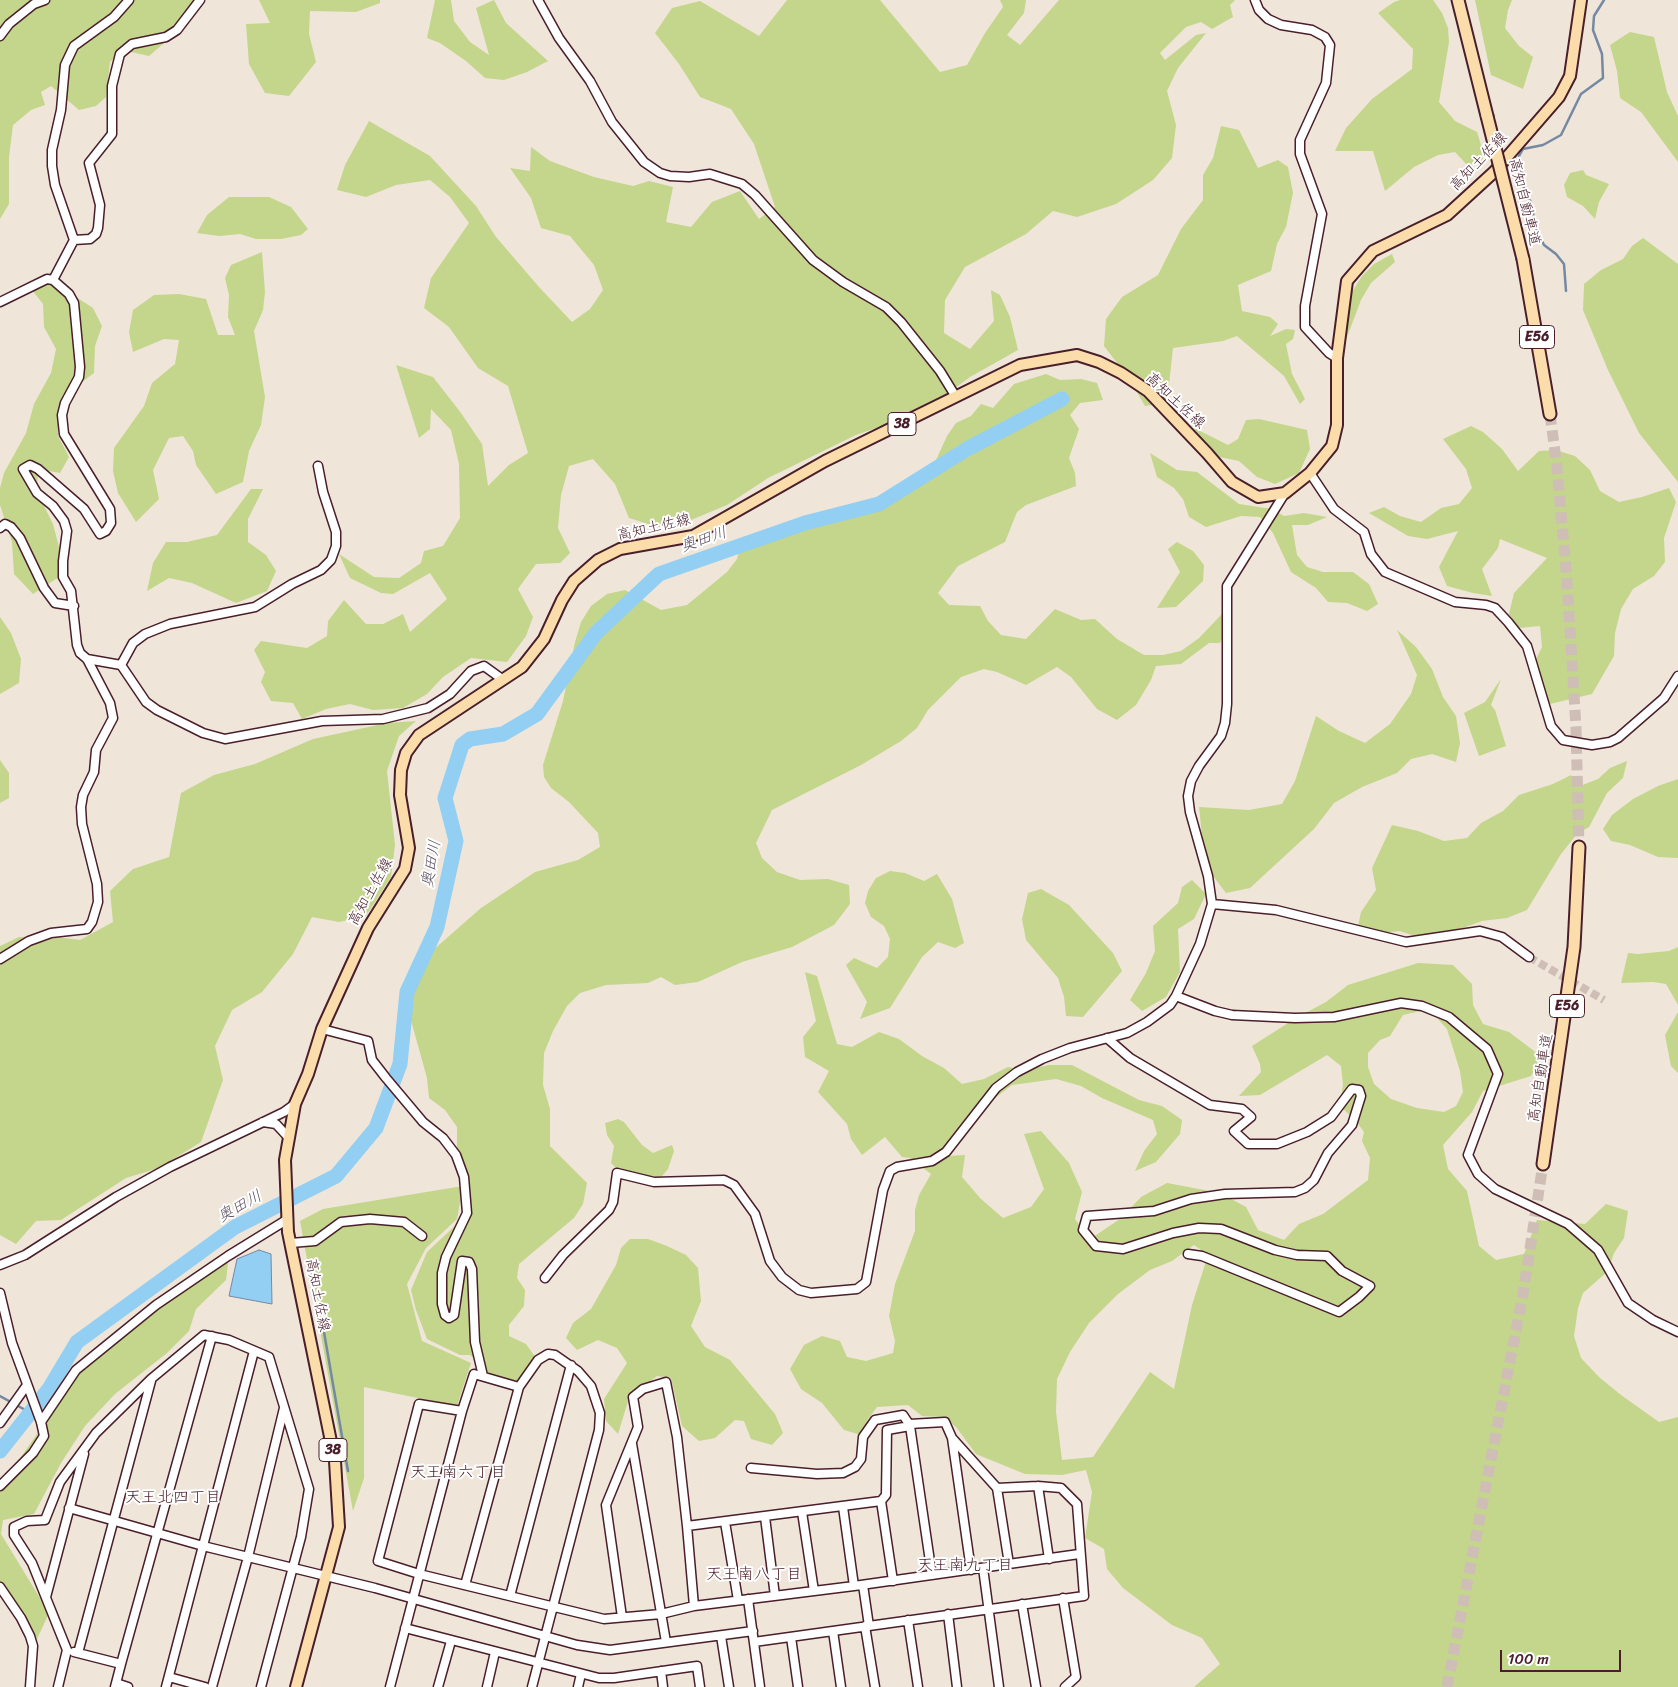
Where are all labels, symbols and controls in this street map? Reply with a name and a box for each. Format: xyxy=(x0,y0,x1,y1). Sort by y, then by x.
street label: 高知土佐線 xyxy=(1446,129,1512,195)
street label: 高知自動車道 xyxy=(1504,156,1544,248)
road number: E56 xyxy=(1520,326,1554,348)
street label: 高知土佐線 xyxy=(1141,369,1209,433)
road number: 38 xyxy=(888,412,916,436)
street label: 高知土佐線 xyxy=(615,511,693,545)
water label: 奥田川 xyxy=(678,523,730,557)
water label: 奥田川 xyxy=(418,839,446,889)
street label: 高知土佐線 xyxy=(345,855,397,929)
road number: E56 xyxy=(1550,994,1584,1018)
street label: 高知自動車道 xyxy=(1525,1032,1557,1124)
water label: 奥田川 xyxy=(214,1187,266,1227)
street label: 高知土佐線 xyxy=(301,1256,333,1334)
road number: 38 xyxy=(319,1438,347,1462)
district label: 天王南六丁目 xyxy=(410,1463,506,1483)
district label: 天王北四丁目 xyxy=(125,1488,221,1508)
district label: 天王南九丁目 xyxy=(917,1556,1013,1576)
district label: 天王南八丁目 xyxy=(706,1565,802,1585)
scale bar xyxy=(1503,1640,1624,1672)
text: 100 m xyxy=(1508,1646,1549,1672)

